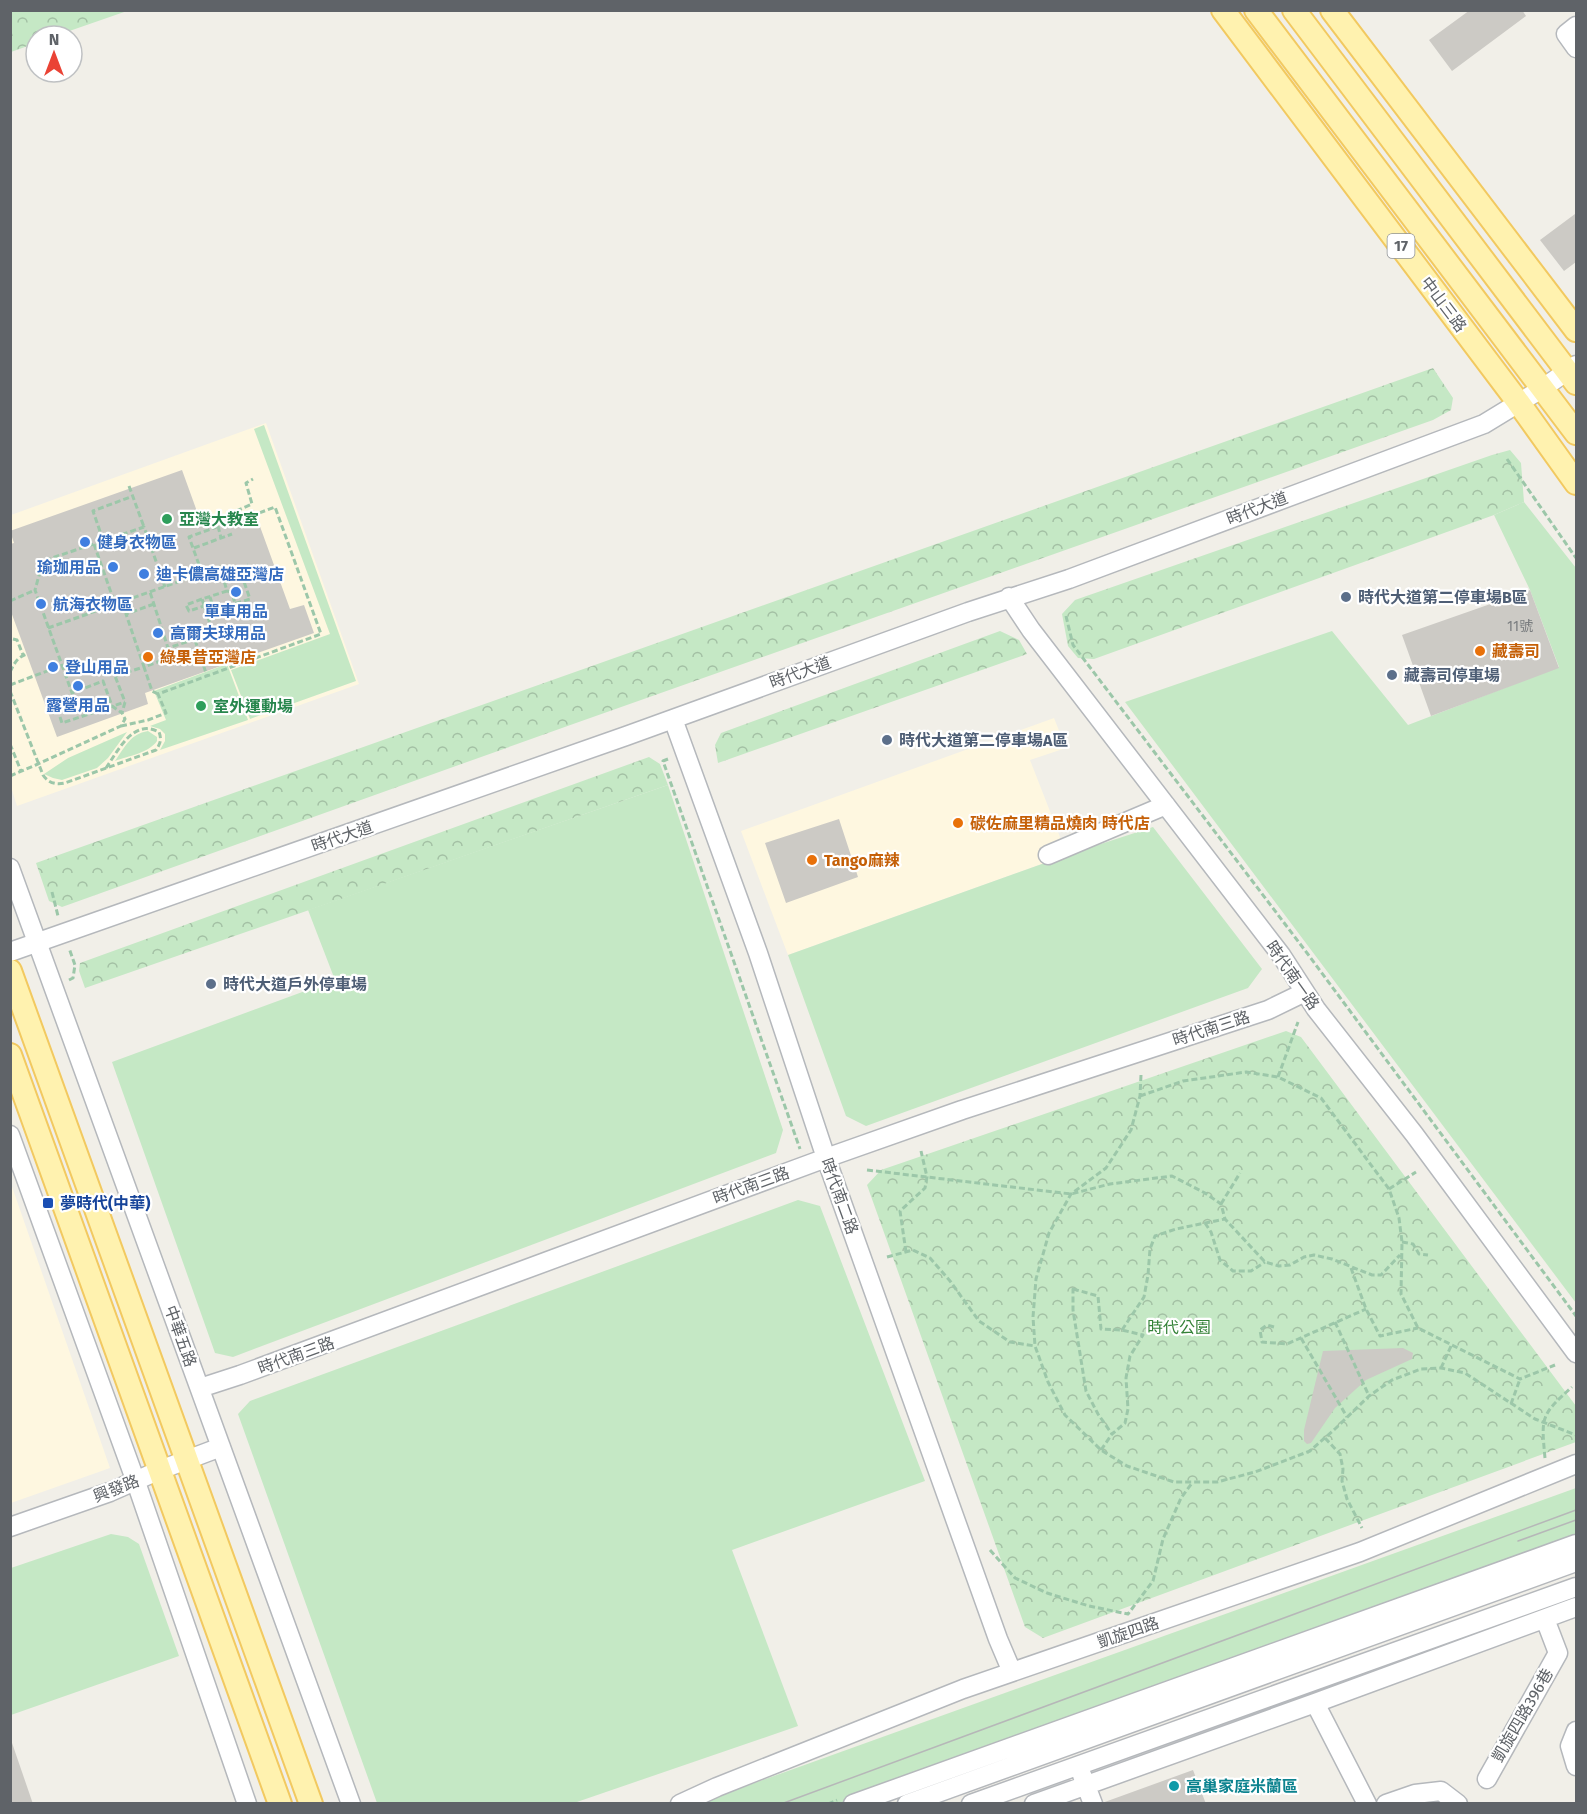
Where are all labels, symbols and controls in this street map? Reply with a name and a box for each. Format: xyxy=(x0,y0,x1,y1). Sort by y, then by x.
north arrow xyxy=(24,24,84,84)
text: N xyxy=(49,30,59,49)
road number: 17 xyxy=(1388,234,1414,258)
street label: 中山三路 xyxy=(1417,273,1470,336)
street label: 時代大道 xyxy=(1224,488,1290,529)
place label: 亞灣大教室 xyxy=(179,510,259,529)
marker: 亞灣大教室 xyxy=(160,512,174,526)
place label: 健身衣物區 xyxy=(97,533,177,552)
marker: 健身衣物區 xyxy=(78,535,92,549)
place label: 瑜珈用品 xyxy=(37,558,101,577)
marker: 瑜珈用品 xyxy=(106,560,120,574)
place label: 迪卡儂高雄亞灣店 xyxy=(156,565,284,584)
marker: 迪卡儂高雄亞灣店 xyxy=(137,567,151,581)
marker: 單車用品 xyxy=(229,585,243,599)
place label: 時代大道第二停車場B區 xyxy=(1358,588,1528,607)
marker: 時代大道第二停車場B區 xyxy=(1339,590,1353,604)
place label: 航海衣物區 xyxy=(53,595,133,614)
marker: 航海衣物區 xyxy=(34,597,48,611)
place label: 單車用品 xyxy=(204,602,268,621)
house number: 11號 xyxy=(1507,618,1533,635)
place label: 高爾夫球用品 xyxy=(170,624,266,643)
marker: 高爾夫球用品 xyxy=(151,626,165,640)
place label: 藏壽司 xyxy=(1492,642,1540,661)
marker: 藏壽司 xyxy=(1473,644,1487,658)
place label: 綠果昔亞灣店 xyxy=(160,648,256,667)
marker: 綠果昔亞灣店 xyxy=(141,650,155,664)
street label: 時代大道 xyxy=(767,653,833,692)
place label: 登山用品 xyxy=(65,658,129,677)
marker: 登山用品 xyxy=(46,660,60,674)
place label: 藏壽司停車場 xyxy=(1404,666,1500,685)
marker: 藏壽司停車場 xyxy=(1385,668,1399,682)
marker: 露營用品 xyxy=(71,679,85,693)
place label: 露營用品 xyxy=(46,696,110,715)
place label: 室外運動場 xyxy=(213,697,293,716)
marker: 室外運動場 xyxy=(194,699,208,713)
place label: 時代大道第二停車場A區 xyxy=(899,731,1068,750)
marker: 時代大道第二停車場A區 xyxy=(880,733,894,747)
place label: 碳佐麻里精品燒肉 時代店 xyxy=(970,814,1150,833)
marker: 碳佐麻里精品燒肉 時代店 xyxy=(951,816,965,830)
street label: 時代大道 xyxy=(309,817,376,856)
place label: Tango麻辣 xyxy=(824,851,900,870)
marker: Tango麻辣 xyxy=(805,853,819,867)
street label: 時代南一路 xyxy=(1262,937,1323,1014)
place label: 時代大道戶外停車場 xyxy=(223,975,367,994)
marker: 時代大道戶外停車場 xyxy=(204,977,218,991)
street label: 時代南三路 xyxy=(1170,1007,1252,1050)
street label: 時代南二路 xyxy=(817,1155,862,1237)
street label: 時代南三路 xyxy=(710,1163,792,1208)
place label: 夢時代(中華) xyxy=(60,1194,150,1213)
marker: 夢時代(中華) xyxy=(41,1196,55,1210)
street label: 中華五路 xyxy=(161,1303,200,1369)
park label: 時代公園 xyxy=(1147,1318,1211,1337)
street label: 時代南三路 xyxy=(255,1333,337,1378)
street label: 興發路 xyxy=(90,1471,142,1506)
street label: 凱旋四路 xyxy=(1095,1613,1162,1652)
street label: 凱旋四路396巷 xyxy=(1488,1665,1557,1765)
place label: 高巢家庭米蘭區 xyxy=(1186,1777,1298,1796)
marker: 高巢家庭米蘭區 xyxy=(1167,1779,1181,1793)

